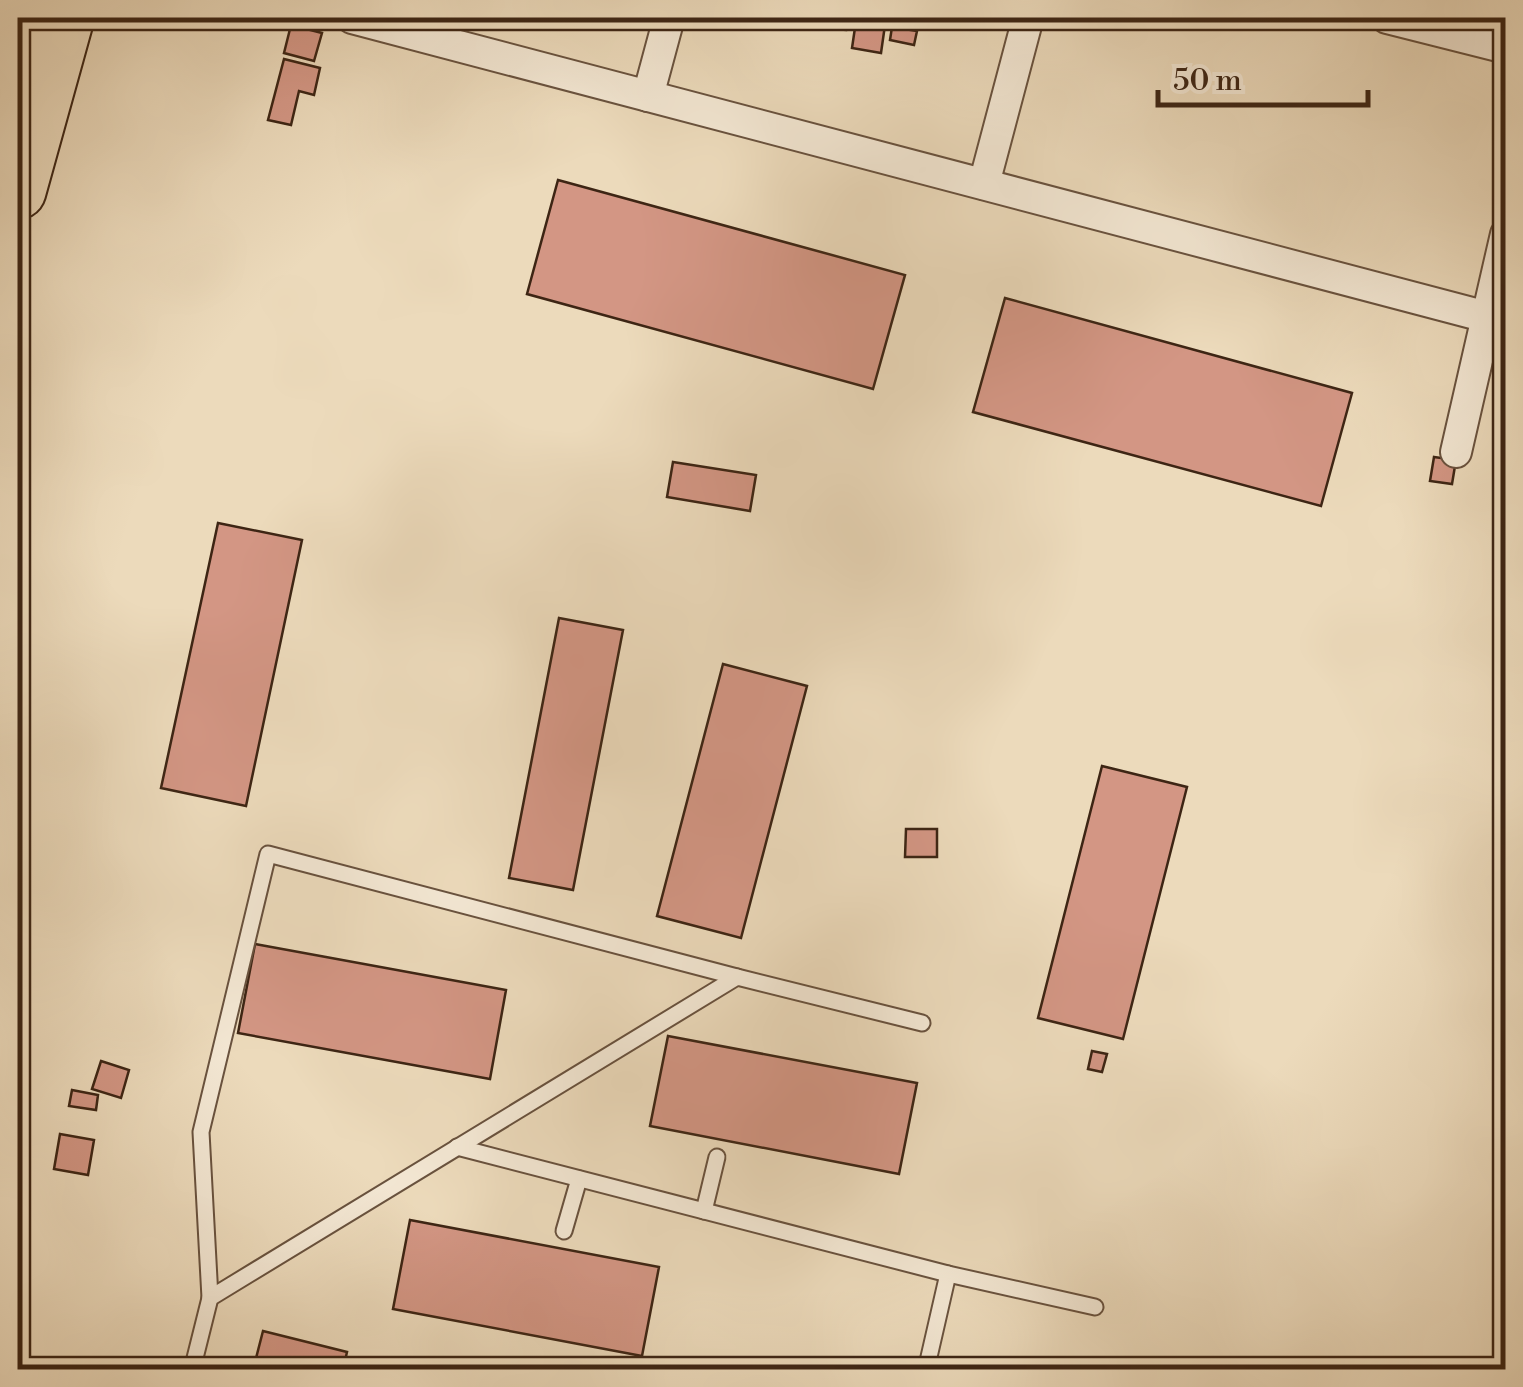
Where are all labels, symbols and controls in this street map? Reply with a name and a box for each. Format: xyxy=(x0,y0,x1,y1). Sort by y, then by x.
scale bar xyxy=(1158,45,1368,107)
text: 50 m xyxy=(1173,62,1242,100)

